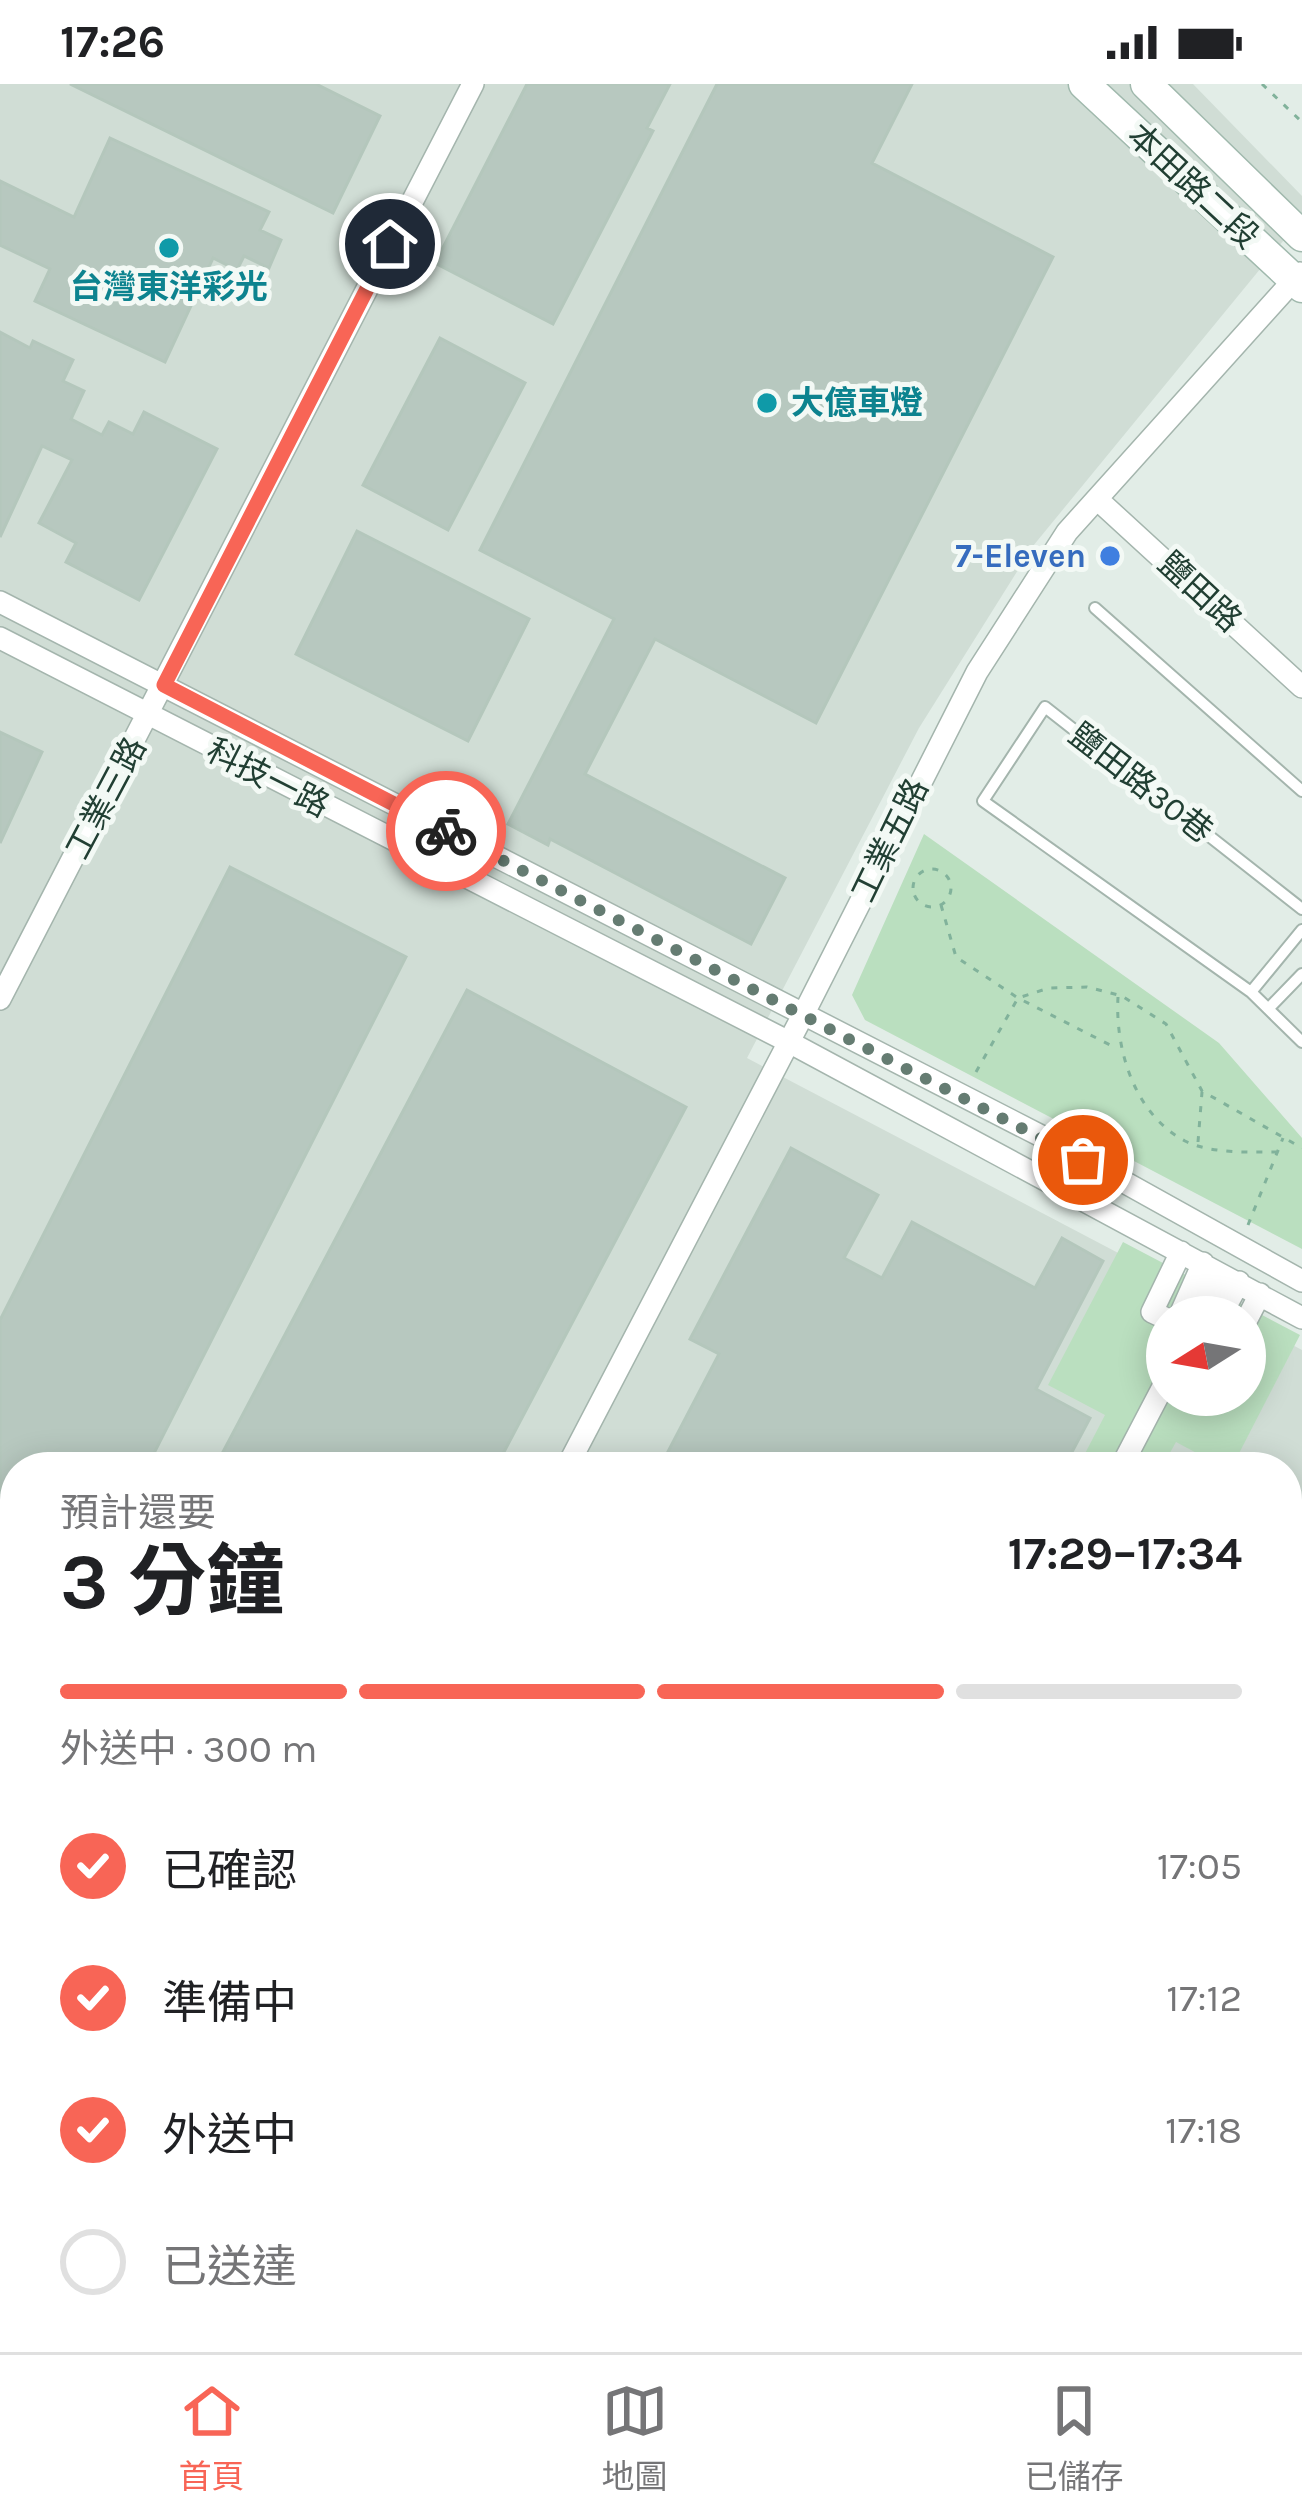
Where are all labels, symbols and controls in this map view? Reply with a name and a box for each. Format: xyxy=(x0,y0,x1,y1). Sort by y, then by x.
text: 17:26 xyxy=(60,16,165,68)
street label: 本田路二段 xyxy=(1120,116,1266,256)
pin xyxy=(339,193,441,295)
icon: home xyxy=(357,211,423,277)
marker: 台灣東洋彩光 xyxy=(156,235,182,261)
place label: 台灣東洋彩光 xyxy=(70,268,268,306)
place label: 大億車燈 xyxy=(791,384,923,422)
marker: 大億車燈 xyxy=(754,390,780,416)
place label: 7-Eleven xyxy=(955,537,1086,575)
marker: 7-Eleven xyxy=(1097,543,1123,569)
street label: 鹽田路 xyxy=(1151,544,1249,640)
street label: 鹽田路30巷 xyxy=(1062,715,1220,851)
street label: 工業三路 xyxy=(58,731,154,865)
street label: 科技一路 xyxy=(201,731,335,825)
courier xyxy=(386,771,506,891)
street label: 工業五路 xyxy=(844,772,936,908)
icon: bike xyxy=(413,798,479,864)
pin xyxy=(1032,1109,1134,1211)
icon: bag xyxy=(1050,1127,1116,1193)
north arrow xyxy=(1146,1296,1266,1416)
map controls xyxy=(1146,1296,1266,1416)
text: 預計還要 xyxy=(60,1490,216,1536)
text: 17:29–17:34 xyxy=(1008,1528,1242,1580)
text: 3 分鐘 xyxy=(60,1536,284,1628)
text: 外送中 · 300 m xyxy=(60,1726,318,1772)
icon: check xyxy=(60,1833,126,1899)
text: 17:05 xyxy=(1157,1843,1242,1889)
text: 已確認 xyxy=(162,1845,297,1897)
icon: check xyxy=(60,1965,126,2031)
text: 17:12 xyxy=(1166,1975,1242,2021)
text: 準備中 xyxy=(162,1977,297,2029)
icon: check xyxy=(60,2097,126,2163)
text: 17:18 xyxy=(1165,2107,1242,2153)
text: 外送中 xyxy=(162,2109,297,2161)
text: 已送達 xyxy=(162,2241,297,2293)
tab: 首頁 xyxy=(179,2378,245,2498)
tab: 地圖 xyxy=(602,2378,668,2498)
tab: 已儲存 xyxy=(1025,2378,1124,2498)

